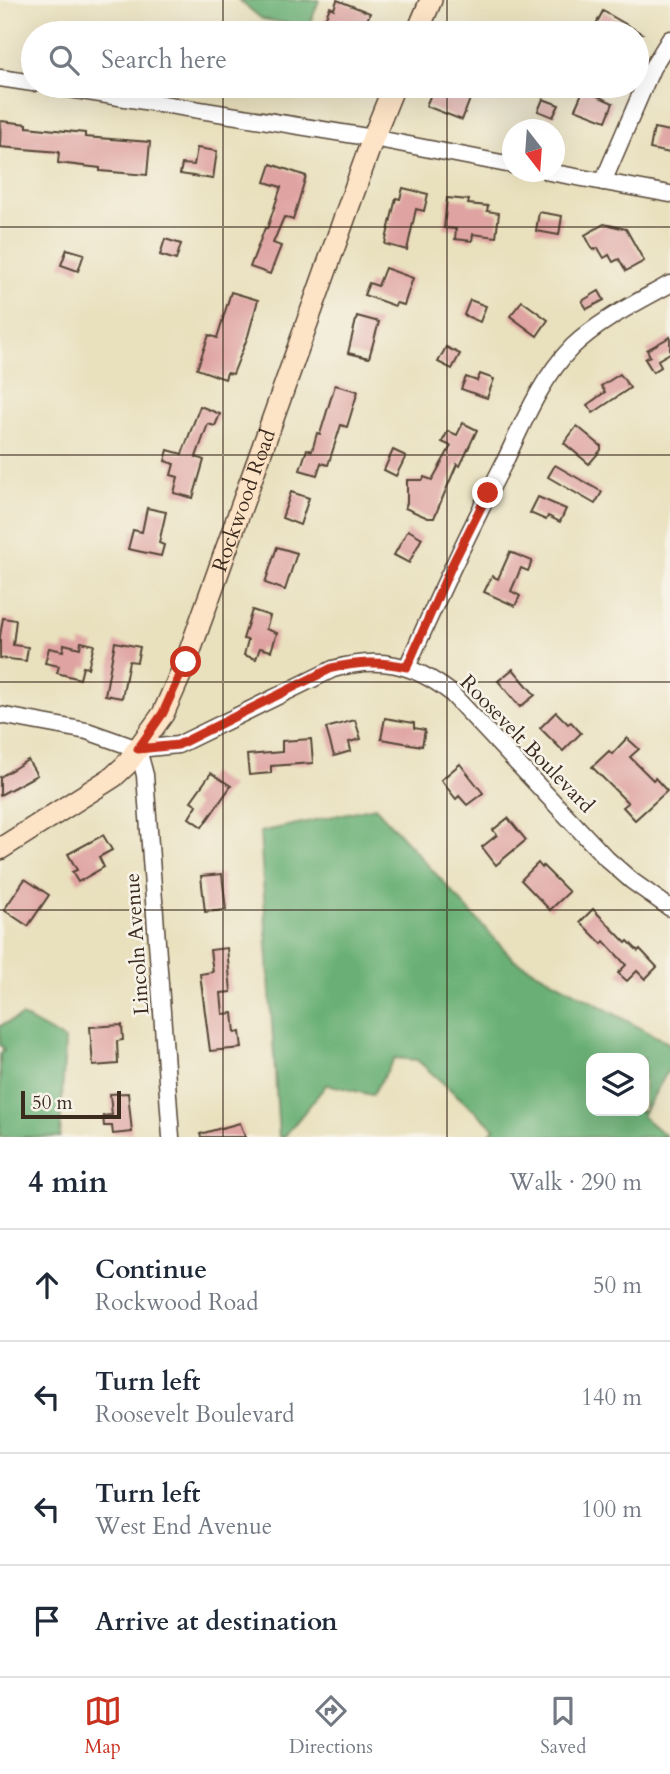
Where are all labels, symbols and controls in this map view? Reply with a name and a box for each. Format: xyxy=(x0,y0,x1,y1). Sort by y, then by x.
search box xyxy=(21,21,649,98)
icon: search xyxy=(45,41,83,79)
text: Search here xyxy=(101,42,227,77)
north arrow xyxy=(502,119,565,182)
street label: Rockwood Road xyxy=(205,425,282,576)
route end xyxy=(472,477,503,508)
route start xyxy=(170,646,201,677)
street label: Roosevelt Boulevard xyxy=(453,668,601,820)
street label: Lincoln Avenue xyxy=(118,872,156,1016)
map controls xyxy=(586,1053,649,1116)
button: layers xyxy=(586,1053,649,1116)
scale bar xyxy=(21,1088,121,1120)
text: 50 m xyxy=(32,1090,73,1116)
text: 4 min xyxy=(28,1162,108,1203)
text: Walk · 290 m xyxy=(509,1167,642,1198)
text: Continue xyxy=(95,1252,207,1287)
icon: ahead xyxy=(28,1266,66,1304)
text: 50 m xyxy=(593,1270,642,1301)
text: Rockwood Road xyxy=(95,1287,258,1318)
text: Turn left xyxy=(95,1364,200,1399)
icon: left xyxy=(28,1378,66,1416)
text: 140 m xyxy=(581,1382,642,1413)
text: Roosevelt Boulevard xyxy=(95,1399,295,1430)
text: Turn left xyxy=(95,1476,200,1511)
icon: left xyxy=(28,1490,66,1528)
text: 100 m xyxy=(581,1494,642,1525)
text: West End Avenue xyxy=(95,1511,272,1542)
icon: arrive xyxy=(28,1602,66,1640)
text: Arrive at destination xyxy=(95,1604,338,1639)
tab: Map xyxy=(84,1692,122,1760)
tab: Directions xyxy=(289,1692,373,1760)
tab: Saved xyxy=(540,1692,586,1760)

